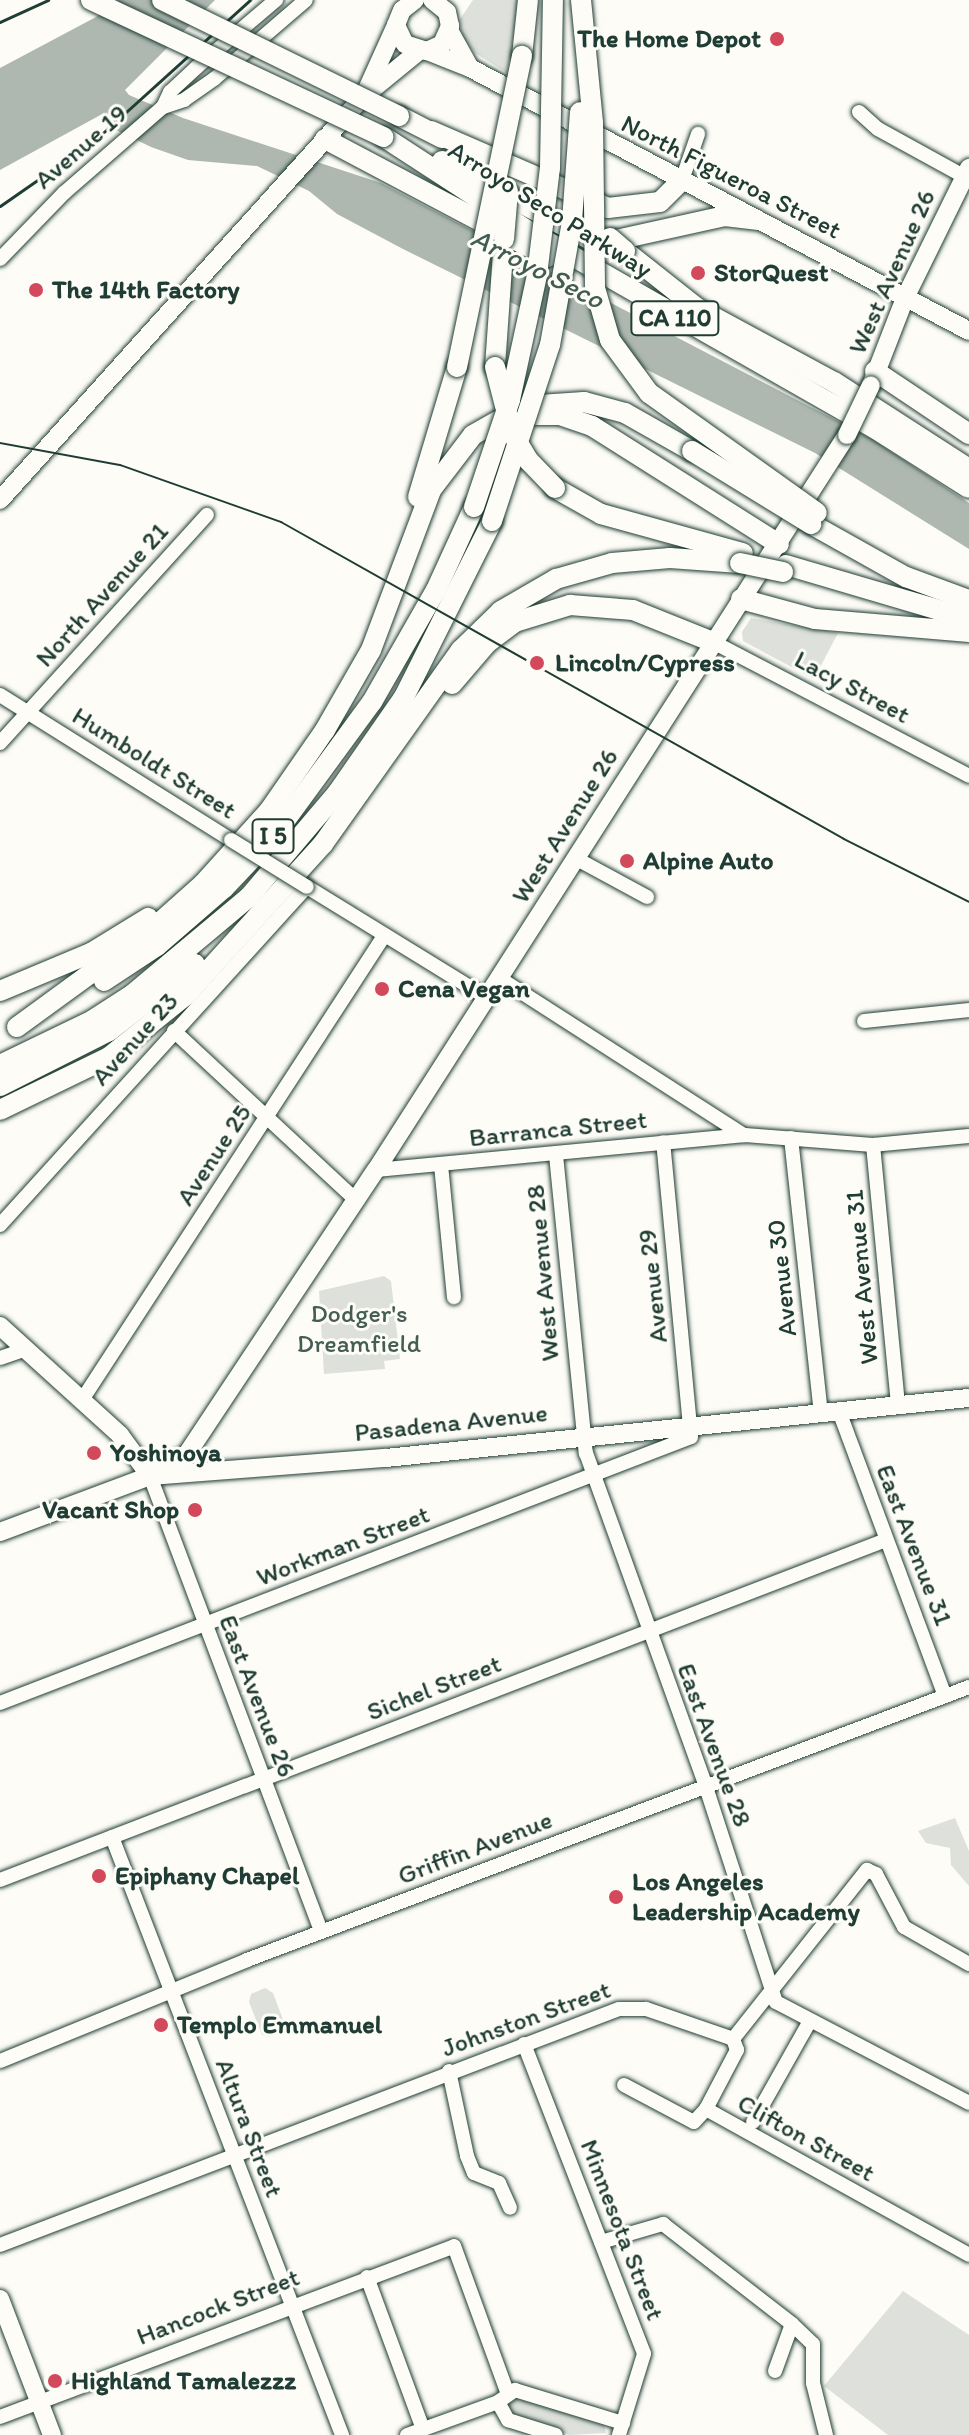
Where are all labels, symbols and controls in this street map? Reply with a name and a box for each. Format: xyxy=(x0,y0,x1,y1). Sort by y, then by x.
place label: The Home Depot xyxy=(577,23,761,55)
marker: The Home Depot xyxy=(768,30,786,48)
street label: Avenue 19 xyxy=(28,98,134,196)
street label: North Figueroa Street xyxy=(616,108,846,246)
street label: Arroyo Seco Parkway xyxy=(443,135,657,285)
street label: West Avenue 26 xyxy=(842,186,942,358)
water label: Arroyo Seco xyxy=(466,220,610,316)
place label: StorQuest xyxy=(714,257,829,289)
marker: StorQuest xyxy=(689,264,707,282)
place label: The 14th Factory xyxy=(52,274,239,306)
marker: The 14th Factory xyxy=(27,281,45,299)
road number: CA 110 xyxy=(629,298,721,338)
street label: North Avenue 21 xyxy=(29,516,175,674)
street label: Lacy Street xyxy=(789,644,915,730)
place label: Lincoln/Cypress xyxy=(555,647,735,679)
marker: Lincoln/Cypress xyxy=(526,652,548,674)
street label: Humboldt Street xyxy=(66,700,242,826)
street label: West Avenue 26 xyxy=(505,743,625,909)
road number: I 5 xyxy=(251,816,295,856)
place label: Alpine Auto xyxy=(643,845,773,877)
marker: Alpine Auto xyxy=(618,852,636,870)
place label: Cena Vegan xyxy=(398,973,527,1005)
marker: Cena Vegan xyxy=(373,980,391,998)
street label: Avenue 23 xyxy=(85,986,185,1092)
street label: Avenue 25 xyxy=(170,1098,258,1212)
street label: Barranca Street xyxy=(468,1104,648,1154)
street label: West Avenue 28 xyxy=(520,1184,566,1362)
street label: West Avenue 31 xyxy=(839,1189,885,1365)
street label: Avenue 30 xyxy=(760,1218,804,1338)
street label: Avenue 29 xyxy=(632,1227,674,1345)
park label: Dodger's Dreamfield xyxy=(297,1298,421,1360)
street label: Pasadena Avenue xyxy=(353,1397,549,1449)
place label: Yoshinoya xyxy=(110,1437,221,1469)
marker: Yoshinoya xyxy=(85,1444,103,1462)
street label: East Avenue 31 xyxy=(869,1461,959,1629)
place label: Vacant Shop xyxy=(42,1494,179,1526)
street label: Workman Street xyxy=(252,1499,434,1593)
marker: Vacant Shop xyxy=(186,1501,204,1519)
street label: East Avenue 26 xyxy=(212,1611,302,1781)
street label: Sichel Street xyxy=(363,1648,505,1728)
street label: East Avenue 28 xyxy=(670,1660,758,1830)
street label: Griffin Avenue xyxy=(394,1804,556,1892)
place label: Epiphany Chapel xyxy=(115,1860,299,1892)
place label: Los Angeles Leadership Academy xyxy=(632,1866,861,1928)
marker: Epiphany Chapel xyxy=(90,1867,108,1885)
marker: Los Angeles Leadership Academy xyxy=(607,1888,625,1906)
street label: Johnston Street xyxy=(438,1974,614,2064)
place label: Templo Emmanuel xyxy=(177,2009,382,2041)
marker: Templo Emmanuel xyxy=(152,2016,170,2034)
street label: Altura Street xyxy=(208,2054,290,2202)
street label: Clifton Street xyxy=(732,2088,880,2188)
street label: Minnesota Street xyxy=(573,2135,671,2325)
street label: Hancock Street xyxy=(132,2262,304,2352)
place label: Highland Tamalezzz xyxy=(71,2365,293,2397)
marker: Highland Tamalezzz xyxy=(46,2372,64,2390)

